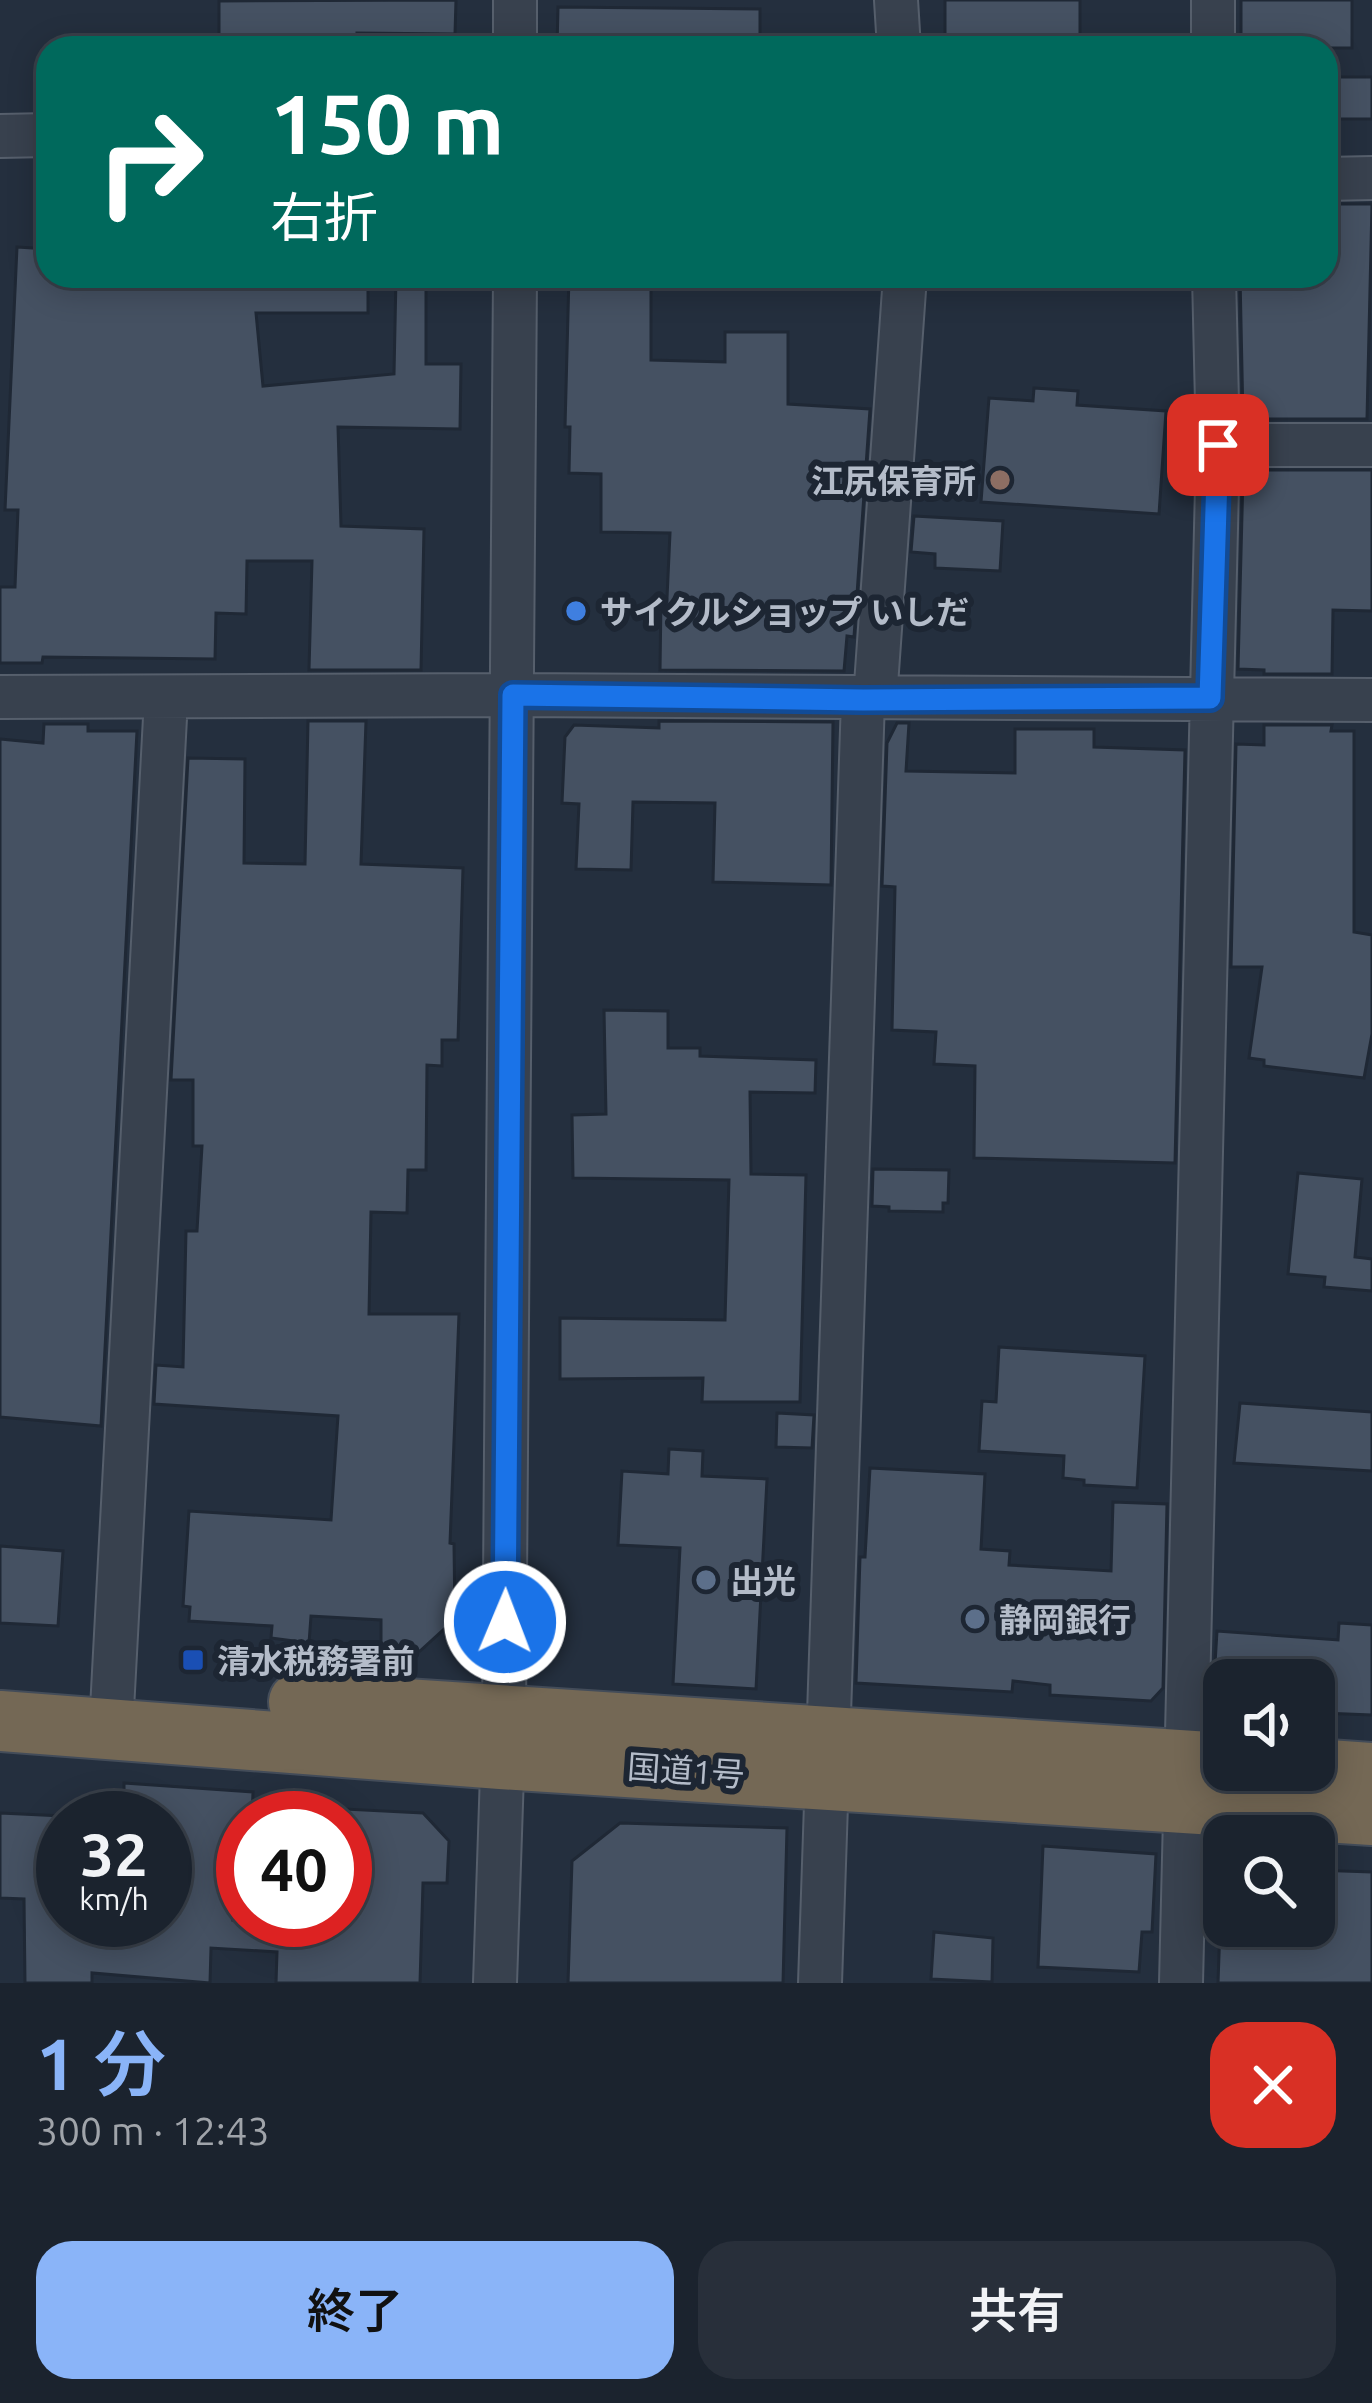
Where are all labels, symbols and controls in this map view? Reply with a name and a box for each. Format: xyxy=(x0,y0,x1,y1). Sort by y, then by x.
text: 150 m xyxy=(270,76,504,170)
icon: right xyxy=(72,84,228,240)
text: 右折 xyxy=(270,187,378,247)
pin xyxy=(1167,394,1269,496)
icon: arrive xyxy=(1185,412,1251,478)
place label: 江尻保育所 xyxy=(811,462,976,499)
marker: 江尻保育所 xyxy=(987,467,1013,493)
place label: サイクルショップ いしだ xyxy=(600,593,969,630)
marker: サイクルショップ いしだ xyxy=(563,598,589,624)
position arrow xyxy=(442,1559,568,1685)
place label: 出光 xyxy=(730,1562,796,1599)
marker: 出光 xyxy=(693,1567,719,1593)
place label: 静岡銀行 xyxy=(999,1601,1131,1638)
marker: 静岡銀行 xyxy=(962,1606,988,1632)
place label: 清水税務署前 xyxy=(217,1642,415,1679)
marker: 清水税務署前 xyxy=(180,1647,206,1673)
map controls xyxy=(1203,1659,1335,1947)
button: sound xyxy=(1203,1659,1335,1791)
street label: 国道1号 xyxy=(626,1747,746,1793)
speed limit sign: 40 xyxy=(216,1791,372,1947)
button: search xyxy=(1203,1815,1335,1947)
text: 32 xyxy=(80,1820,148,1887)
text: km/h xyxy=(79,1882,149,1916)
button: close xyxy=(1210,2022,1336,2148)
text: 1 分 xyxy=(36,2023,166,2104)
text: 300 m · 12:43 xyxy=(36,2109,270,2152)
button: 終了 xyxy=(36,2241,674,2379)
button: 共有 xyxy=(698,2241,1336,2379)

